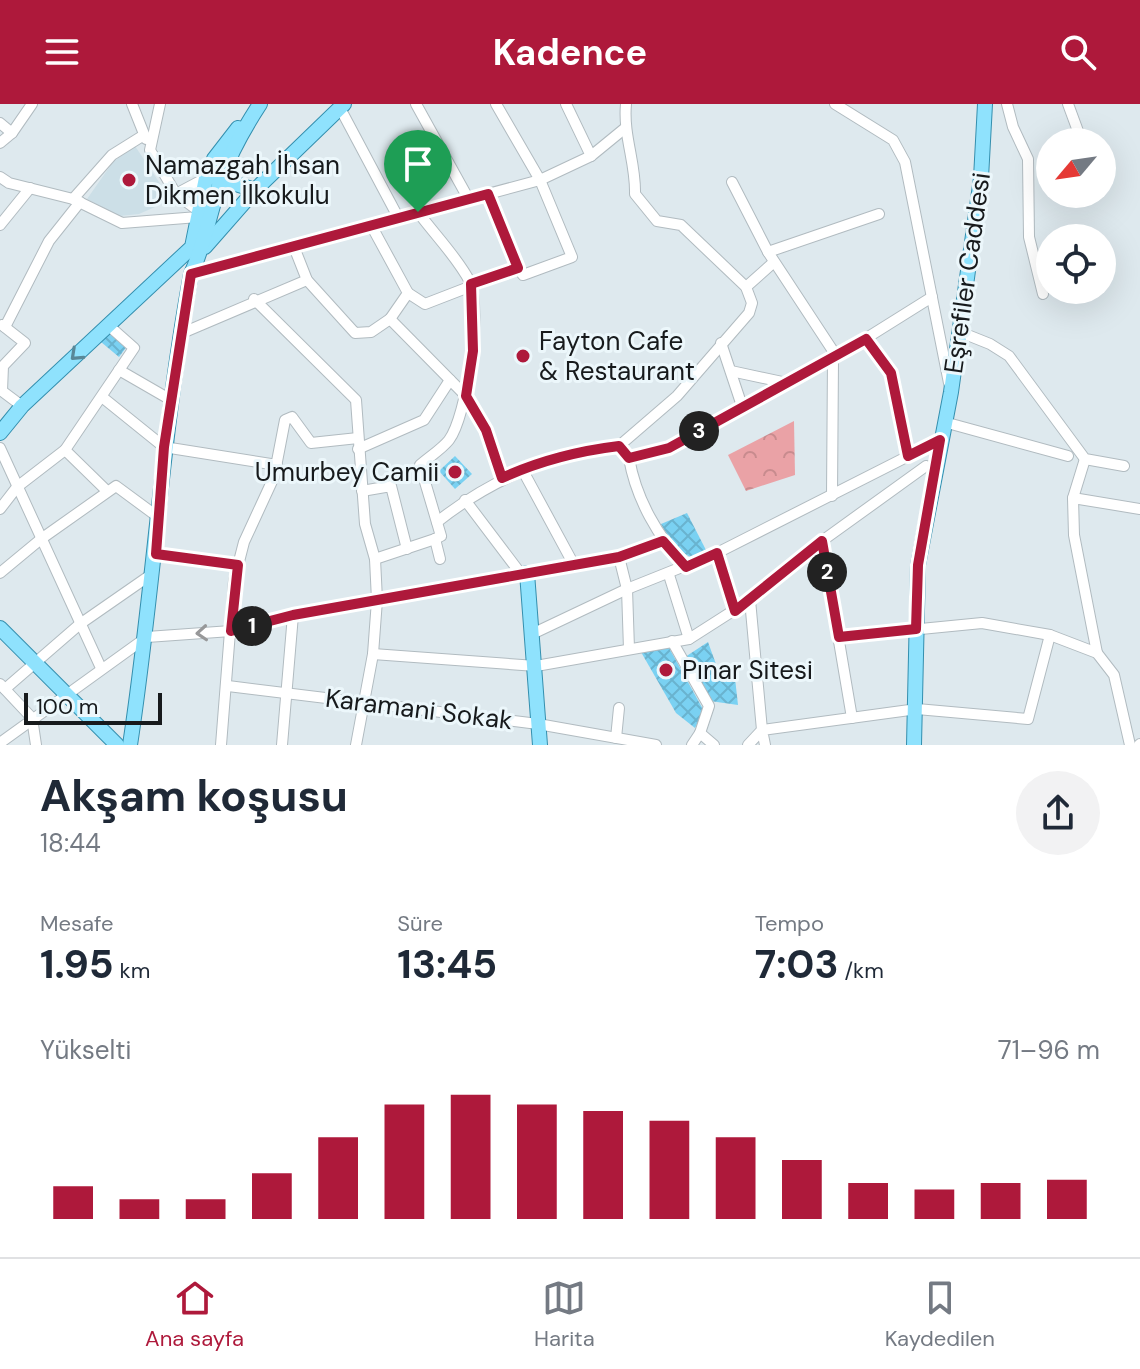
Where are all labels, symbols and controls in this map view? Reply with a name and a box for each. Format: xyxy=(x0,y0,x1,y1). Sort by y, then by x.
text: Kadence xyxy=(493,29,647,76)
icon: menu xyxy=(40,30,84,74)
icon: search xyxy=(1056,30,1100,74)
north arrow xyxy=(1036,128,1116,208)
map controls xyxy=(1036,128,1116,304)
pin xyxy=(384,130,452,212)
icon: arrive xyxy=(396,142,440,186)
place label: Namazgah İhsan Dikmen İlkokulu xyxy=(145,148,340,212)
street label: Eşrefiler Caddesi xyxy=(936,170,998,376)
marker: Namazgah İhsan Dikmen İlkokulu xyxy=(120,171,138,189)
button: locate xyxy=(1036,224,1116,304)
place label: Fayton Cafe & Restaurant xyxy=(539,324,695,388)
one-way arrow xyxy=(71,346,86,360)
marker: Fayton Cafe & Restaurant xyxy=(514,347,532,365)
pin: 3 xyxy=(679,411,719,451)
text: 3 xyxy=(692,416,706,445)
place label: Umurbey Camii xyxy=(255,455,439,489)
marker: Umurbey Camii xyxy=(446,463,464,481)
pin: 2 xyxy=(807,552,847,592)
text: 2 xyxy=(821,557,833,586)
pin: 1 xyxy=(232,606,272,646)
text: 1 xyxy=(248,611,256,640)
one-way arrow xyxy=(195,624,208,641)
place label: Pınar Sitesi xyxy=(682,653,813,687)
marker: Pınar Sitesi xyxy=(657,661,675,679)
street label: Karamani Sokak xyxy=(324,681,514,737)
scale bar xyxy=(24,689,162,725)
text: 100 m xyxy=(36,692,98,721)
text: Akşam koşusu xyxy=(40,767,348,825)
button: share xyxy=(1016,771,1100,855)
text: 18:44 xyxy=(40,826,101,860)
text: Mesafe xyxy=(40,909,114,938)
text: Süre xyxy=(397,909,443,938)
text: Tempo xyxy=(755,909,824,938)
text: 1.95 xyxy=(40,938,114,990)
text: 13:45 xyxy=(397,938,497,990)
text: 7:03 xyxy=(755,938,839,990)
text: km xyxy=(114,956,150,985)
text: /km xyxy=(839,956,884,985)
text: Yükselti xyxy=(40,1033,131,1067)
text: 71–96 m xyxy=(998,1033,1100,1067)
tab: Ana sayfa xyxy=(145,1276,244,1353)
tab: Harita xyxy=(534,1276,595,1353)
tab: Kaydedilen xyxy=(885,1276,995,1353)

